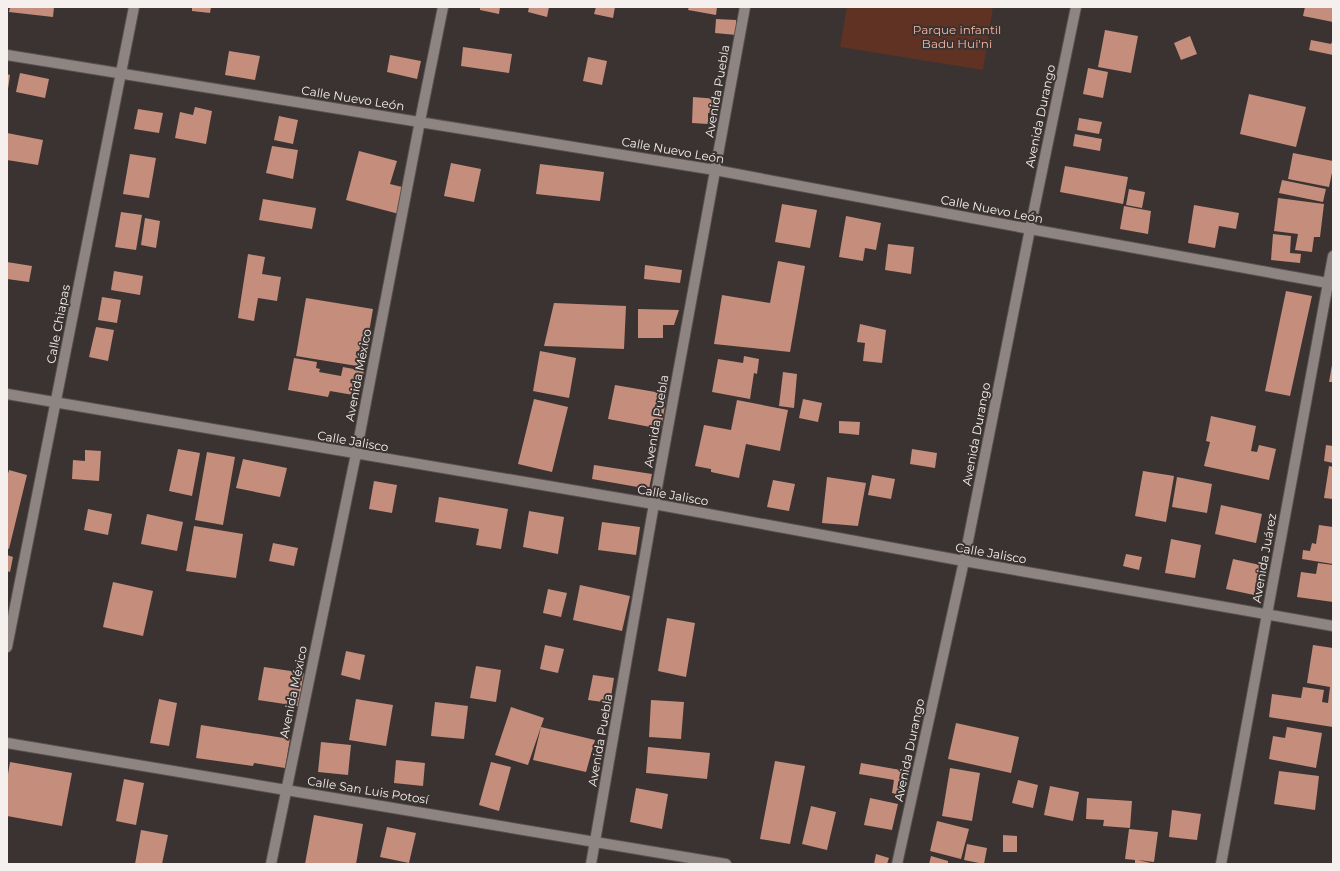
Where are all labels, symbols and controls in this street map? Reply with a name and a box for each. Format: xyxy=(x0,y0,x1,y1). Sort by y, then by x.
park label: Parque infantil Badu Hui'ni xyxy=(913,22,1001,51)
street label: Avenida Puebla xyxy=(701,43,733,139)
street label: Avenida Durango xyxy=(1022,63,1058,169)
street label: Calle Nuevo León xyxy=(300,82,406,114)
street label: Calle Nuevo León xyxy=(620,134,726,166)
street label: Calle Nuevo León xyxy=(939,192,1045,226)
street label: Calle Chiapas xyxy=(43,283,73,365)
street label: Avenida México xyxy=(342,327,374,423)
street label: Avenida Puebla xyxy=(640,373,672,469)
street label: Avenida Durango xyxy=(959,381,993,487)
street label: Calle Jalisco xyxy=(316,427,390,455)
street label: Calle Jalisco xyxy=(636,481,710,509)
street label: Avenida Juárez xyxy=(1249,512,1279,604)
street label: Calle Jalisco xyxy=(954,539,1028,567)
street label: Avenida México xyxy=(276,645,310,739)
street label: Avenida Puebla xyxy=(584,692,616,788)
street label: Avenida Durango xyxy=(891,697,927,803)
street label: Calle San Luis Potosí xyxy=(306,773,430,807)

